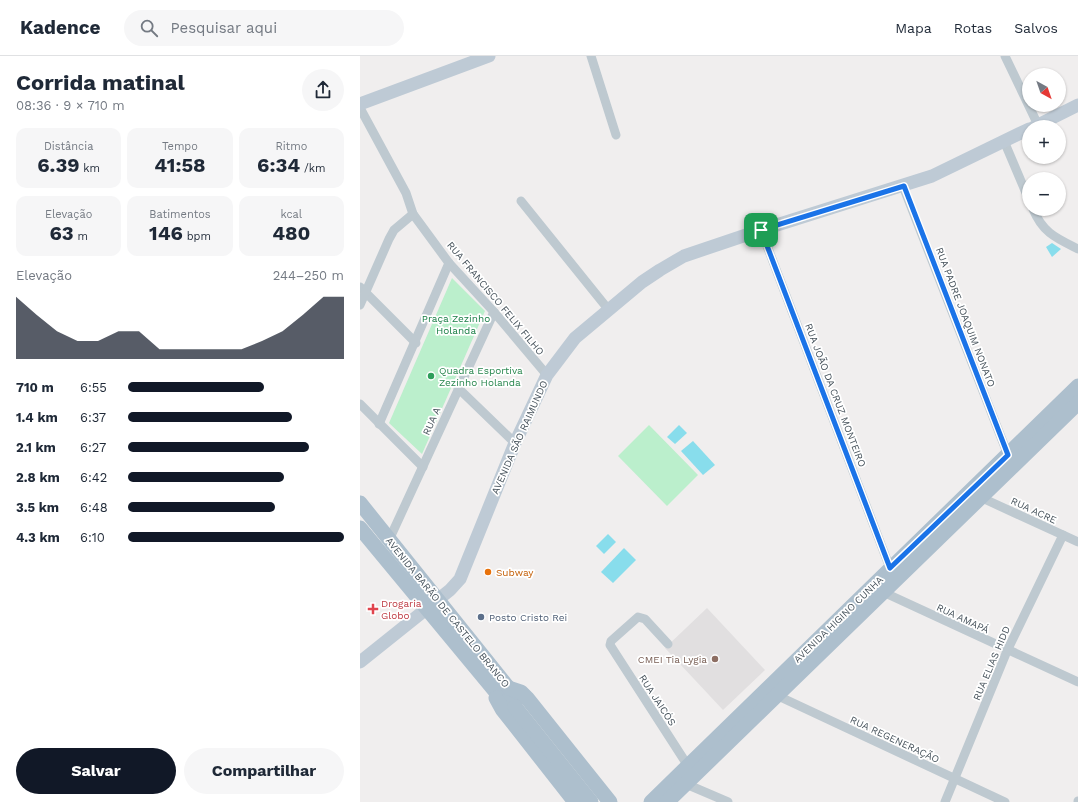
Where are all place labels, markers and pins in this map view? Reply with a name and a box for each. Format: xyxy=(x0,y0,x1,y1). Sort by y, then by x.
pin xyxy=(744,213,778,247)
place label: Quadra Esportiva Zezinho Holanda xyxy=(439,365,523,388)
marker: Quadra Esportiva Zezinho Holanda xyxy=(426,371,436,381)
marker: Subway xyxy=(483,567,493,577)
place label: Subway xyxy=(496,567,534,578)
place label: Drogaria Globo xyxy=(381,598,422,621)
marker: Drogaria Globo xyxy=(368,604,378,614)
marker: Posto Cristo Rei xyxy=(476,612,486,622)
place label: Posto Cristo Rei xyxy=(489,612,567,623)
place label: CMEI Tia Lygia xyxy=(638,654,707,665)
marker: CMEI Tia Lygia xyxy=(710,654,720,664)

